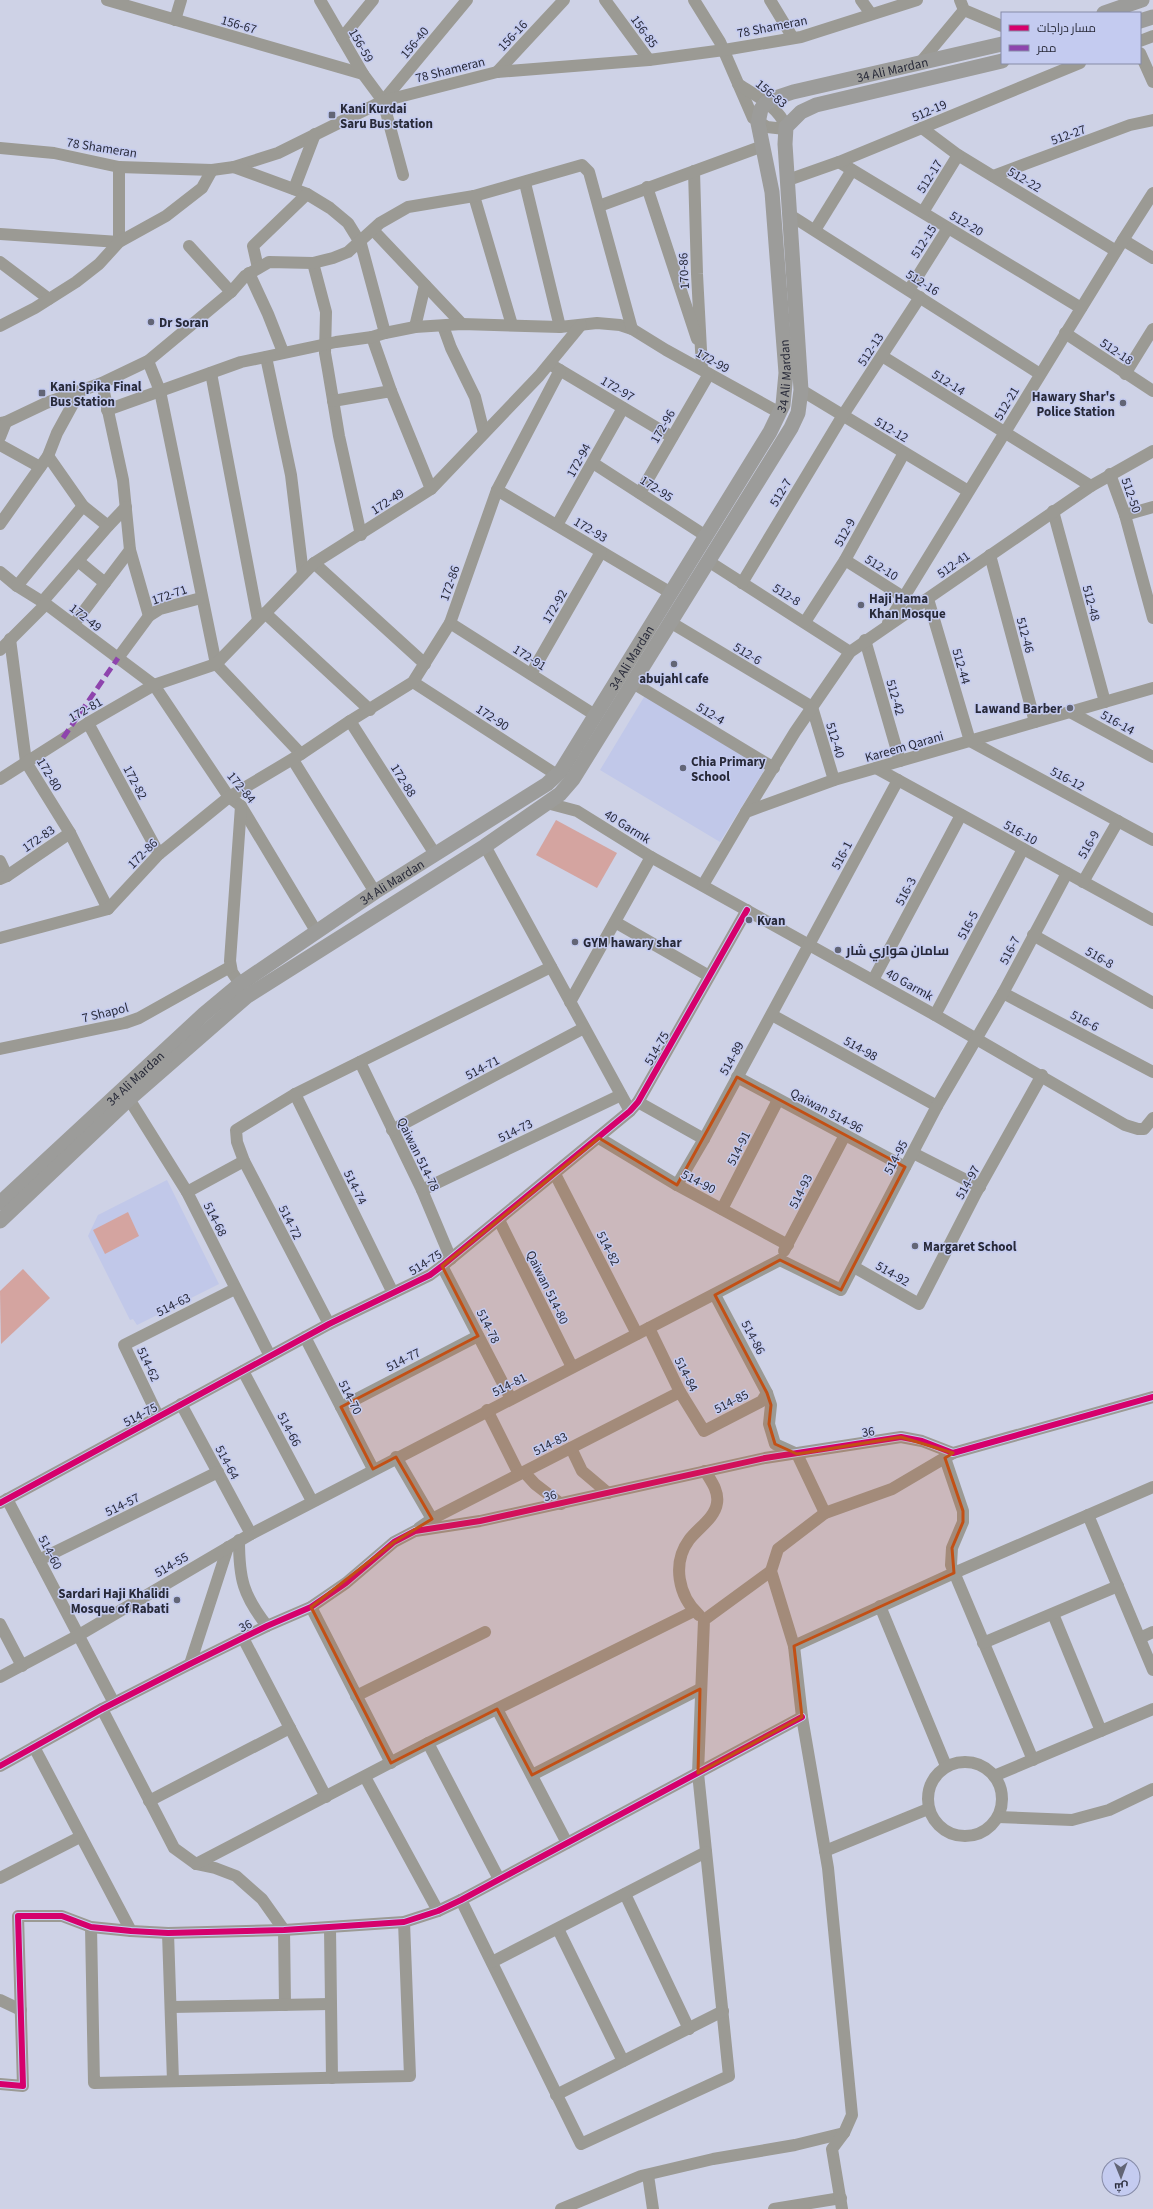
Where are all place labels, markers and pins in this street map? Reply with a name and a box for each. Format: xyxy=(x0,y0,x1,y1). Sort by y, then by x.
place label: Kani Kurdai Saru Bus station xyxy=(340,100,433,133)
marker: Kani Kurdai Saru Bus station xyxy=(327,110,337,120)
place label: Dr Soran xyxy=(159,314,209,332)
marker: Dr Soran xyxy=(146,317,156,327)
place label: Kani Spika Final Bus Station xyxy=(50,378,142,411)
marker: Kani Spika Final Bus Station xyxy=(37,388,47,398)
place label: Hawary Shar's Police Station xyxy=(1032,388,1115,421)
marker: Hawary Shar's Police Station xyxy=(1118,398,1128,408)
place label: Haji Hama Khan Mosque xyxy=(869,590,946,623)
marker: Haji Hama Khan Mosque xyxy=(856,600,866,610)
marker: abujahl cafe xyxy=(669,659,679,669)
place label: abujahl cafe xyxy=(639,670,709,688)
place label: Lawand Barber xyxy=(975,700,1063,718)
marker: Lawand Barber xyxy=(1065,703,1075,713)
place label: Chia Primary School xyxy=(691,753,766,786)
marker: Chia Primary School xyxy=(678,763,688,773)
place label: Kvan xyxy=(757,912,785,930)
marker: Kvan xyxy=(744,915,754,925)
place label: GYM hawary shar xyxy=(583,934,682,952)
marker: GYM hawary shar xyxy=(570,937,580,947)
place label: سامان هواري شار xyxy=(845,942,949,962)
marker: سامان هواري شار xyxy=(833,945,843,955)
place label: Margaret School xyxy=(923,1238,1017,1256)
marker: Margaret School xyxy=(910,1241,920,1251)
place label: Sardari Haji Khalidi Mosque of Rabati xyxy=(58,1585,169,1618)
marker: Sardari Haji Khalidi Mosque of Rabati xyxy=(172,1595,182,1605)

